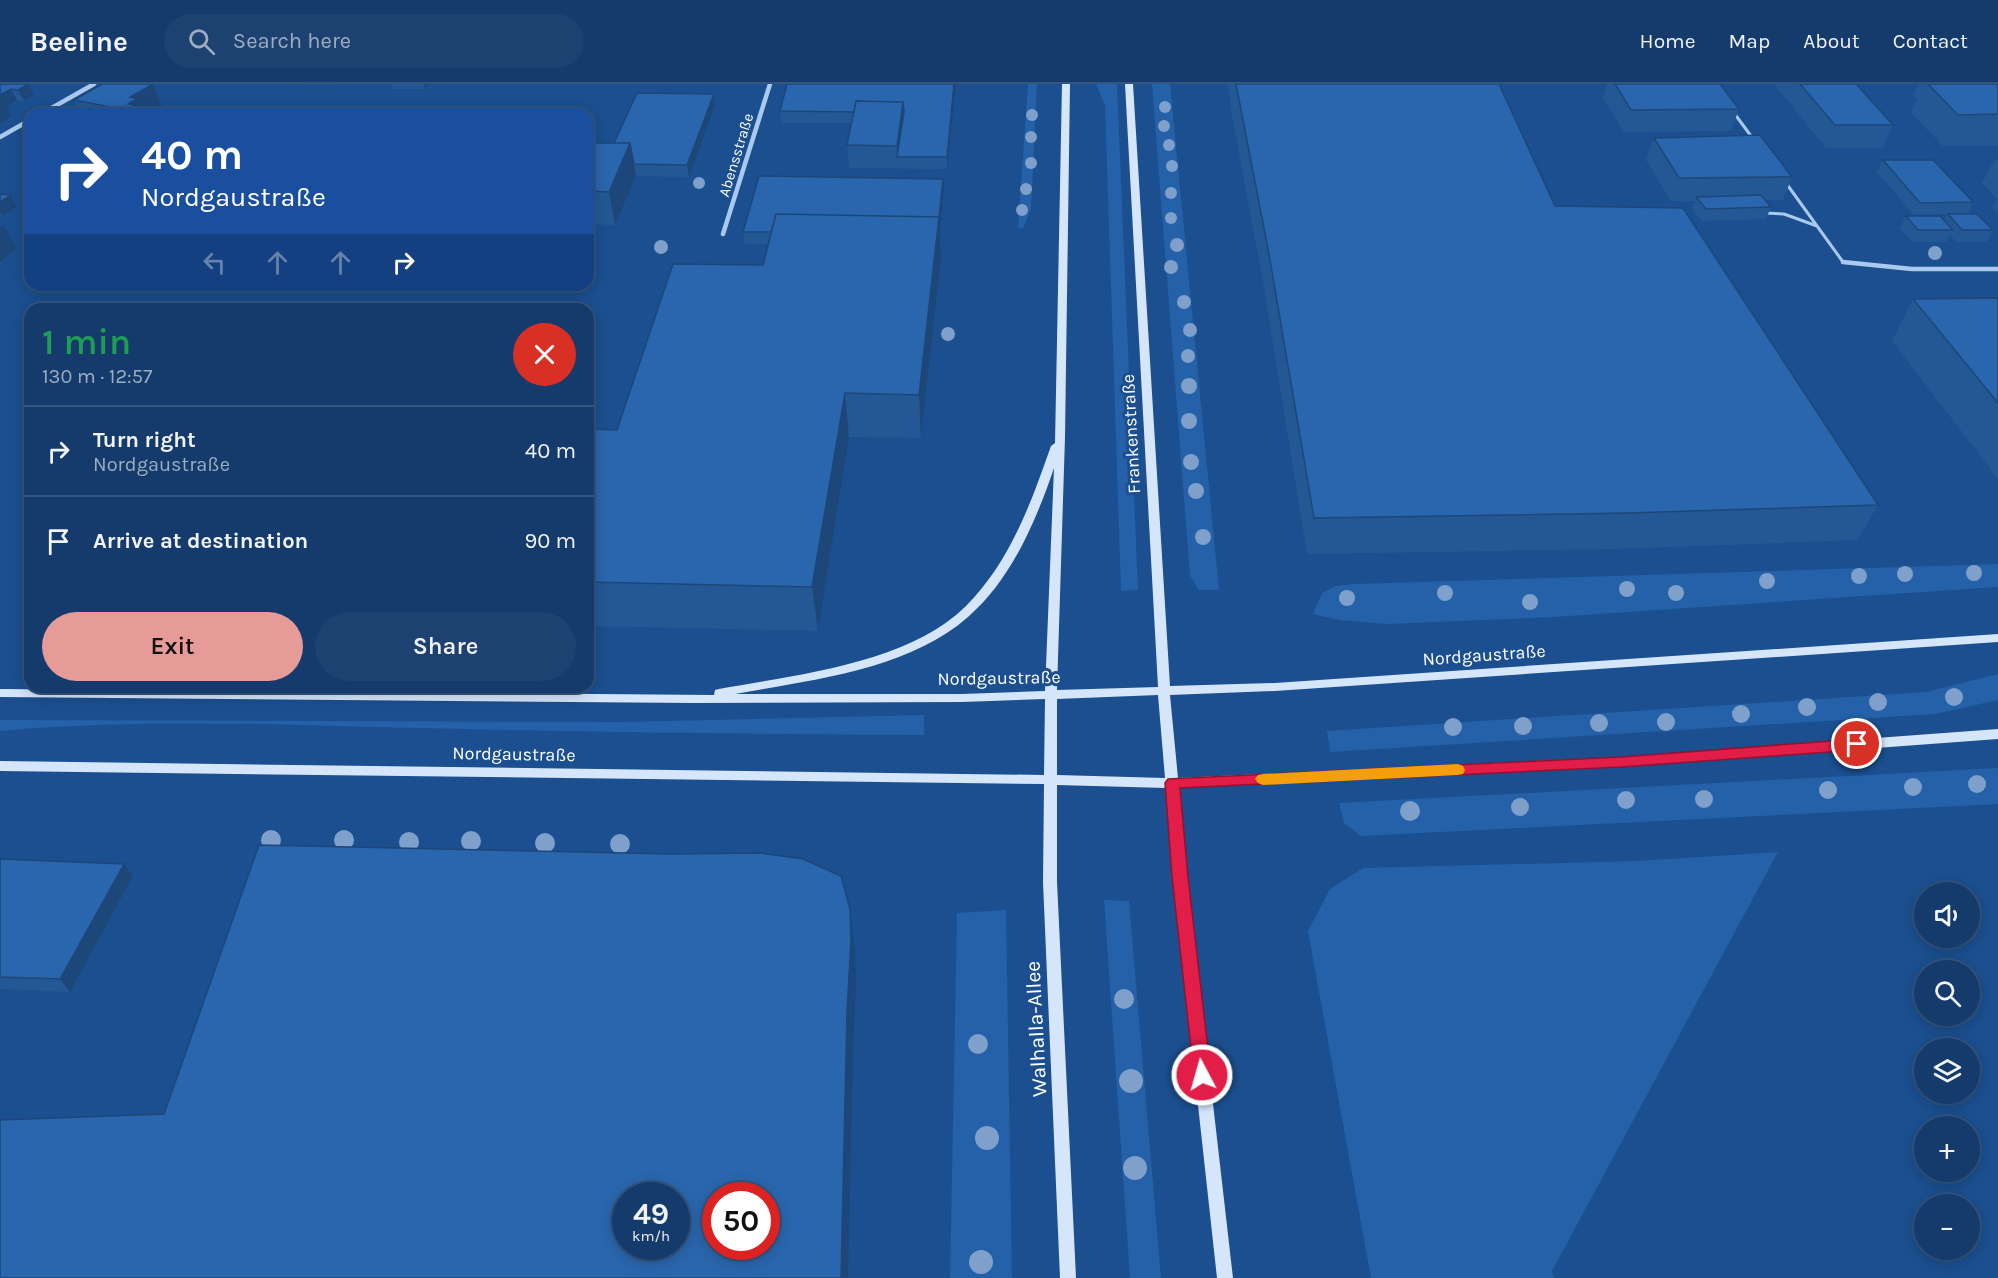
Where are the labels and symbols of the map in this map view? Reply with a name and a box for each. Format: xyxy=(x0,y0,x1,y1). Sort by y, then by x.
street label: Abensstraße xyxy=(715,111,757,199)
street label: Frankenstraße xyxy=(1117,374,1145,494)
street label: Nordgaustraße xyxy=(1422,640,1546,670)
street label: Nordgaustraße xyxy=(937,666,1061,690)
pin xyxy=(1831,718,1882,769)
street label: Nordgaustraße xyxy=(452,742,576,766)
street label: Walhalla-Allee xyxy=(1020,961,1052,1097)
position arrow xyxy=(1170,1043,1234,1107)
speed limit sign: 50 xyxy=(702,1182,780,1260)

